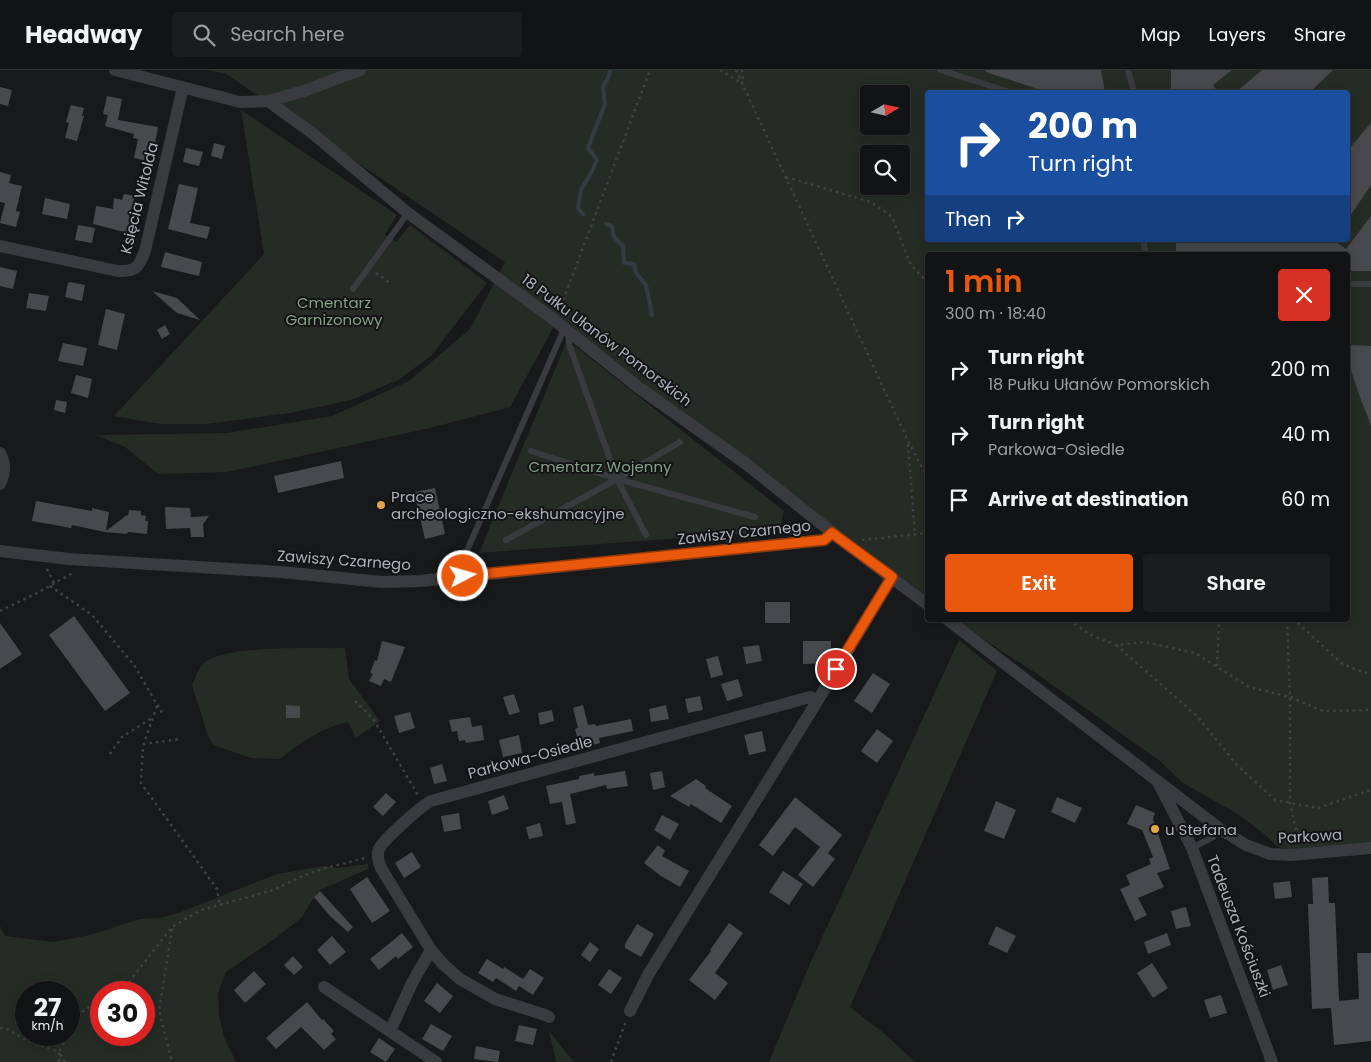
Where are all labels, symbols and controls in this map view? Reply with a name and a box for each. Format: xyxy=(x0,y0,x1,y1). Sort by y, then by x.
search box xyxy=(172,12,522,57)
text: Headway xyxy=(25,18,142,51)
icon: search xyxy=(190,21,218,49)
text: Search here xyxy=(230,21,345,48)
text: Map xyxy=(1141,22,1181,47)
text: Layers xyxy=(1209,22,1266,47)
text: Share xyxy=(1294,22,1346,47)
north arrow xyxy=(860,85,910,135)
map controls xyxy=(860,85,910,195)
text: 200 m xyxy=(1028,101,1138,150)
icon: right xyxy=(945,110,1010,175)
street label: Księcia Witolda xyxy=(115,140,163,256)
button: search xyxy=(860,145,910,195)
text: Turn right xyxy=(1028,148,1133,179)
icon: right xyxy=(1001,205,1029,233)
text: Then xyxy=(945,206,991,233)
text: 1 min xyxy=(945,260,1023,303)
street label: 18 Pułku Ułanów Pomorskich xyxy=(518,269,696,411)
button: close xyxy=(1278,269,1330,321)
park label: Cmentarz Garnizonowy xyxy=(285,292,383,330)
text: 300 m · 18:40 xyxy=(945,302,1046,325)
text: Turn right xyxy=(988,344,1084,371)
icon: right xyxy=(945,356,973,384)
text: 200 m xyxy=(1271,356,1330,383)
text: 18 Pułku Ułanów Pomorskich xyxy=(988,373,1210,396)
text: Turn right xyxy=(988,409,1084,436)
icon: right xyxy=(945,421,973,449)
text: 40 m xyxy=(1281,421,1330,448)
text: Parkowa-Osiedle xyxy=(988,438,1125,461)
park label: Cmentarz Wojenny xyxy=(529,456,672,477)
place label: Prace archeologiczno-ekshumacyjne xyxy=(391,486,625,524)
icon: arrive xyxy=(945,486,973,514)
text: Arrive at destination xyxy=(988,486,1189,513)
text: 60 m xyxy=(1281,486,1330,513)
marker: Prace archeologiczno-ekshumacyjne xyxy=(375,499,387,511)
street label: Zawiszy Czarnego xyxy=(676,515,812,549)
street label: Zawiszy Czarnego xyxy=(276,545,412,575)
position arrow xyxy=(436,549,488,601)
button: Exit xyxy=(945,554,1133,612)
button: Share xyxy=(1143,554,1330,612)
pin xyxy=(815,648,857,690)
icon: arrive xyxy=(822,655,850,683)
street label: Parkowa-Osiedle xyxy=(465,730,595,784)
place label: u Stefana xyxy=(1165,819,1237,840)
marker: u Stefana xyxy=(1149,823,1161,835)
street label: Parkowa xyxy=(1277,824,1343,848)
street label: Tadeusza Kościuszki xyxy=(1202,852,1276,1000)
speed limit sign: 30 xyxy=(90,981,155,1046)
text: 27 xyxy=(34,990,61,1025)
text: km/h xyxy=(32,1017,63,1034)

